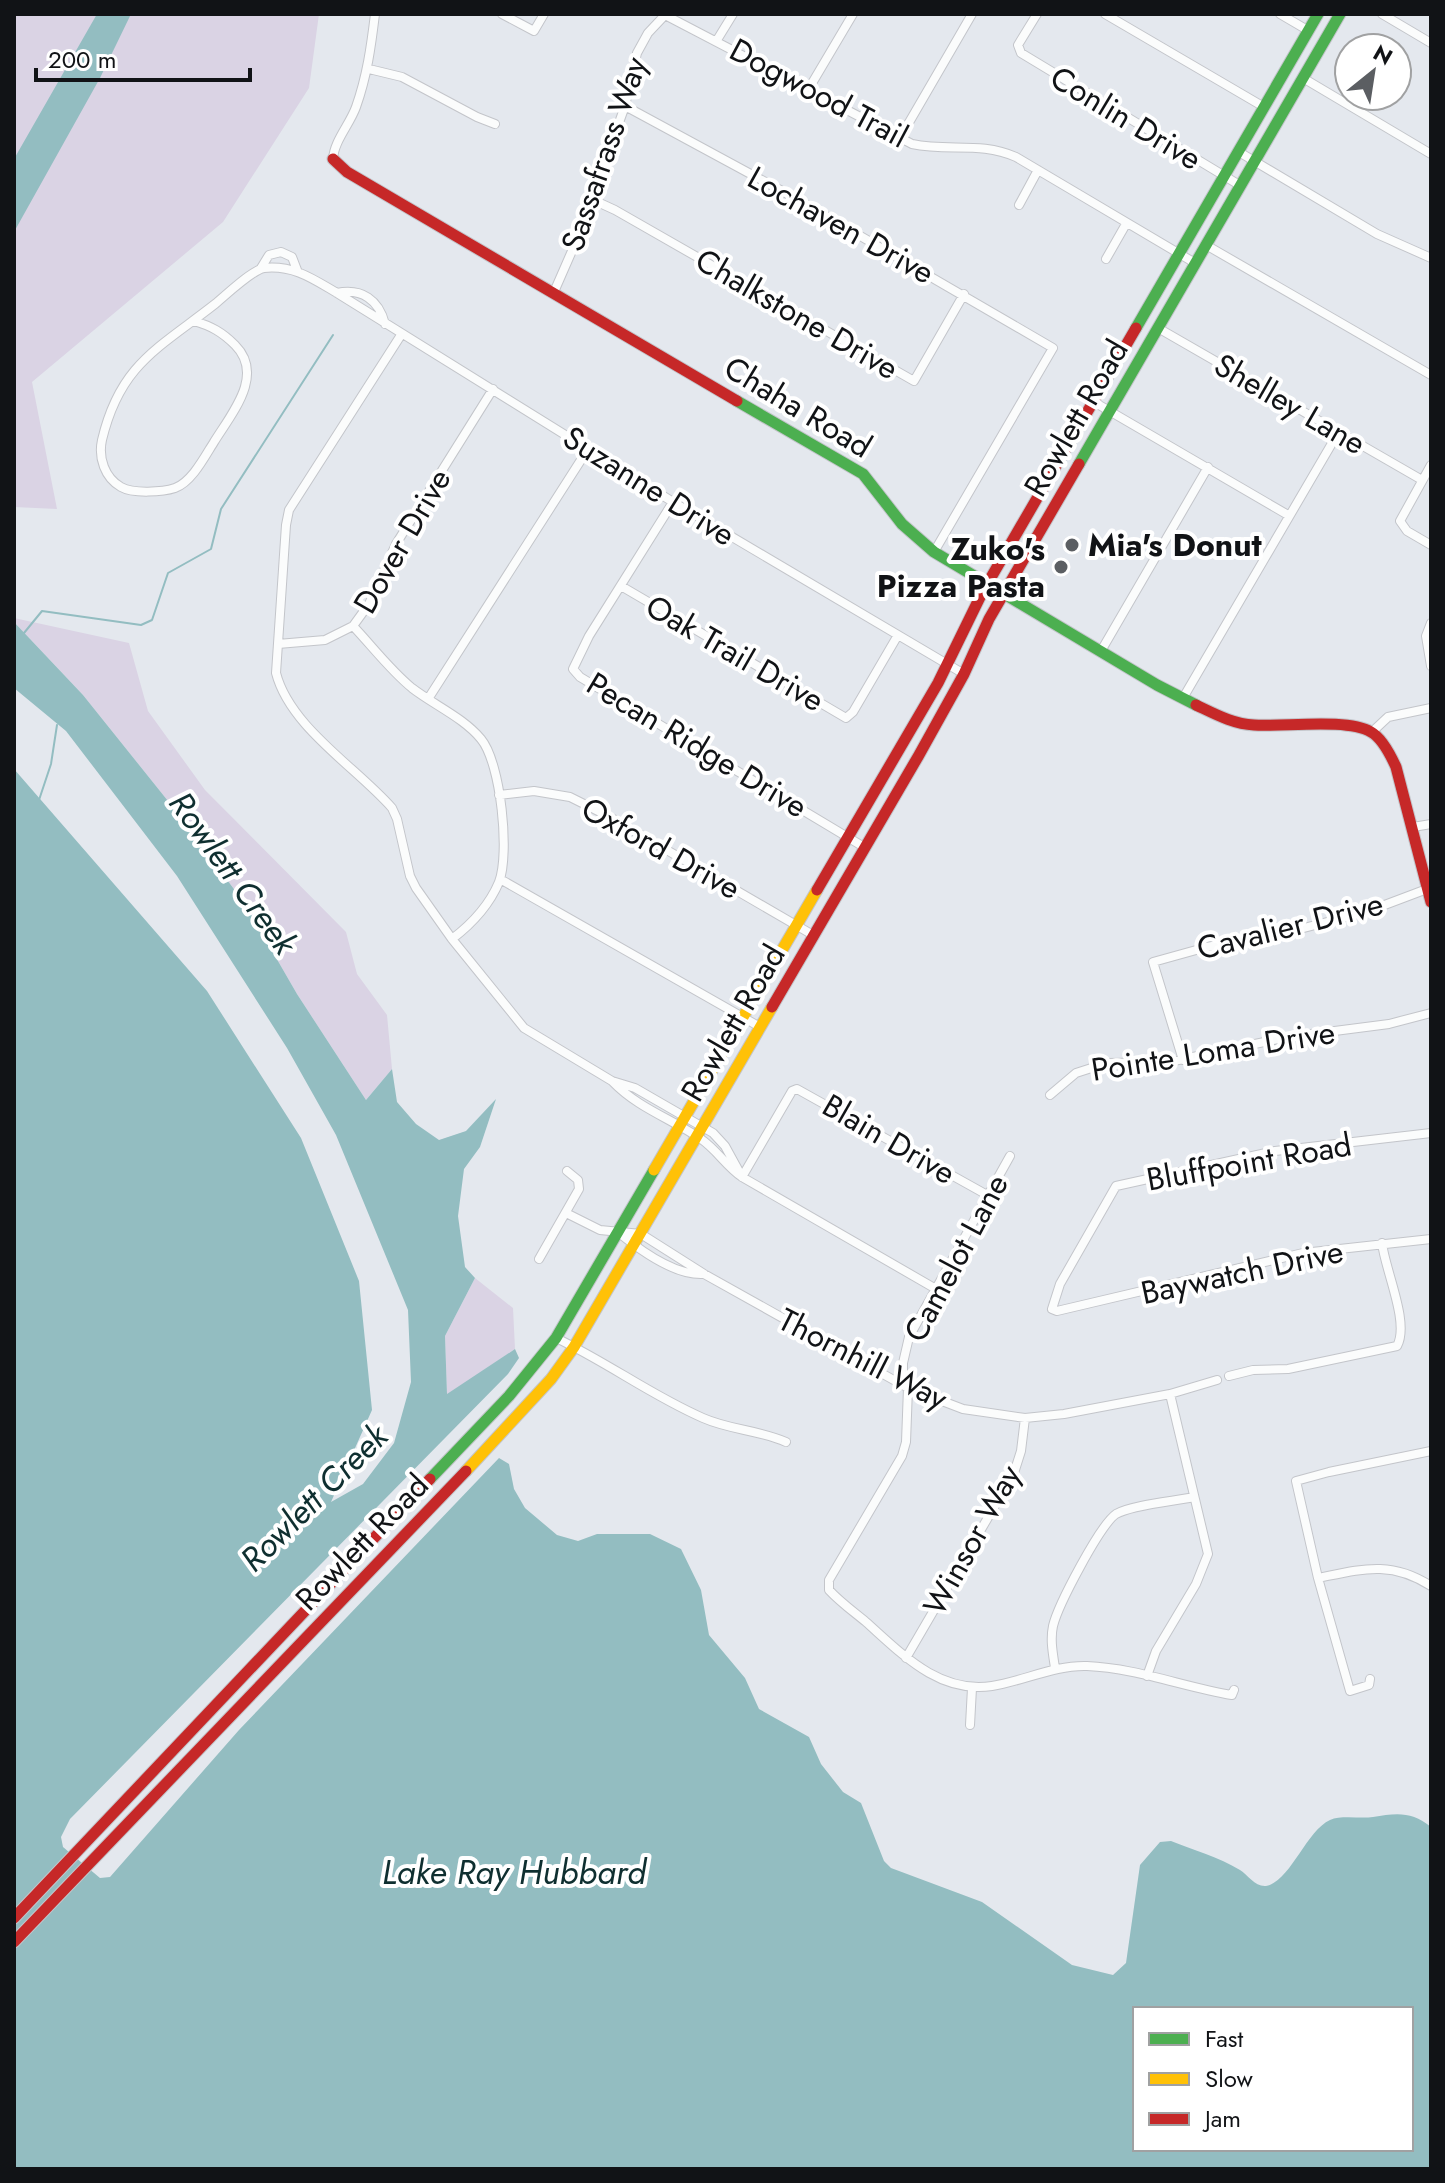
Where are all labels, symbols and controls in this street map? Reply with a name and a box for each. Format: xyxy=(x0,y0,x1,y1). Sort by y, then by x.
street label: Dogwood Trail xyxy=(722,27,916,159)
scale bar xyxy=(36,32,250,82)
north arrow xyxy=(1333,32,1413,112)
text: N xyxy=(1367,36,1399,73)
text: 200 m xyxy=(48,42,116,77)
street label: Sassafrass Way xyxy=(549,50,659,257)
street label: Conlin Drive xyxy=(1042,55,1210,181)
street label: Lochaven Drive xyxy=(739,155,943,295)
street label: Chalkstone Drive xyxy=(687,237,907,391)
street label: Rowlett Road xyxy=(1012,331,1140,505)
street label: Shelley Lane xyxy=(1206,342,1374,466)
street label: Chaha Road xyxy=(715,345,881,469)
street label: Suzanne Drive xyxy=(554,415,744,557)
street label: Dover Drive xyxy=(342,460,462,622)
place label: Mia's Donut xyxy=(1088,522,1263,568)
place label: Zuko's Pizza Pasta xyxy=(877,526,1045,609)
marker: Mia's Donut xyxy=(1063,536,1081,554)
marker: Zuko's Pizza Pasta xyxy=(1052,558,1070,576)
street label: Oak Trail Drive xyxy=(637,583,833,723)
street label: Pecan Ridge Drive xyxy=(578,661,816,829)
water label: Rowlett Creek xyxy=(157,781,310,966)
street label: Oxford Drive xyxy=(573,785,749,911)
street label: Cavalier Drive xyxy=(1192,881,1388,971)
street label: Rowlett Road xyxy=(669,936,797,1110)
street label: Pointe Loma Drive xyxy=(1088,1009,1338,1093)
street label: Blain Drive xyxy=(814,1082,964,1196)
street label: Bluffpoint Road xyxy=(1143,1121,1355,1203)
street label: Camelot Lane xyxy=(893,1166,1019,1350)
street label: Baywatch Drive xyxy=(1137,1228,1347,1316)
street label: Thornhill Way xyxy=(771,1297,956,1422)
water label: Rowlett Creek xyxy=(229,1412,400,1583)
street label: Winsor Way xyxy=(912,1456,1033,1624)
street label: Rowlett Road xyxy=(285,1463,439,1621)
water label: Lake Ray Hubbard xyxy=(382,1848,648,1897)
legend xyxy=(1133,2007,1413,2151)
text: Fast xyxy=(1205,2021,1243,2056)
text: Slow xyxy=(1205,2061,1253,2096)
text: Jam xyxy=(1202,2101,1241,2136)

